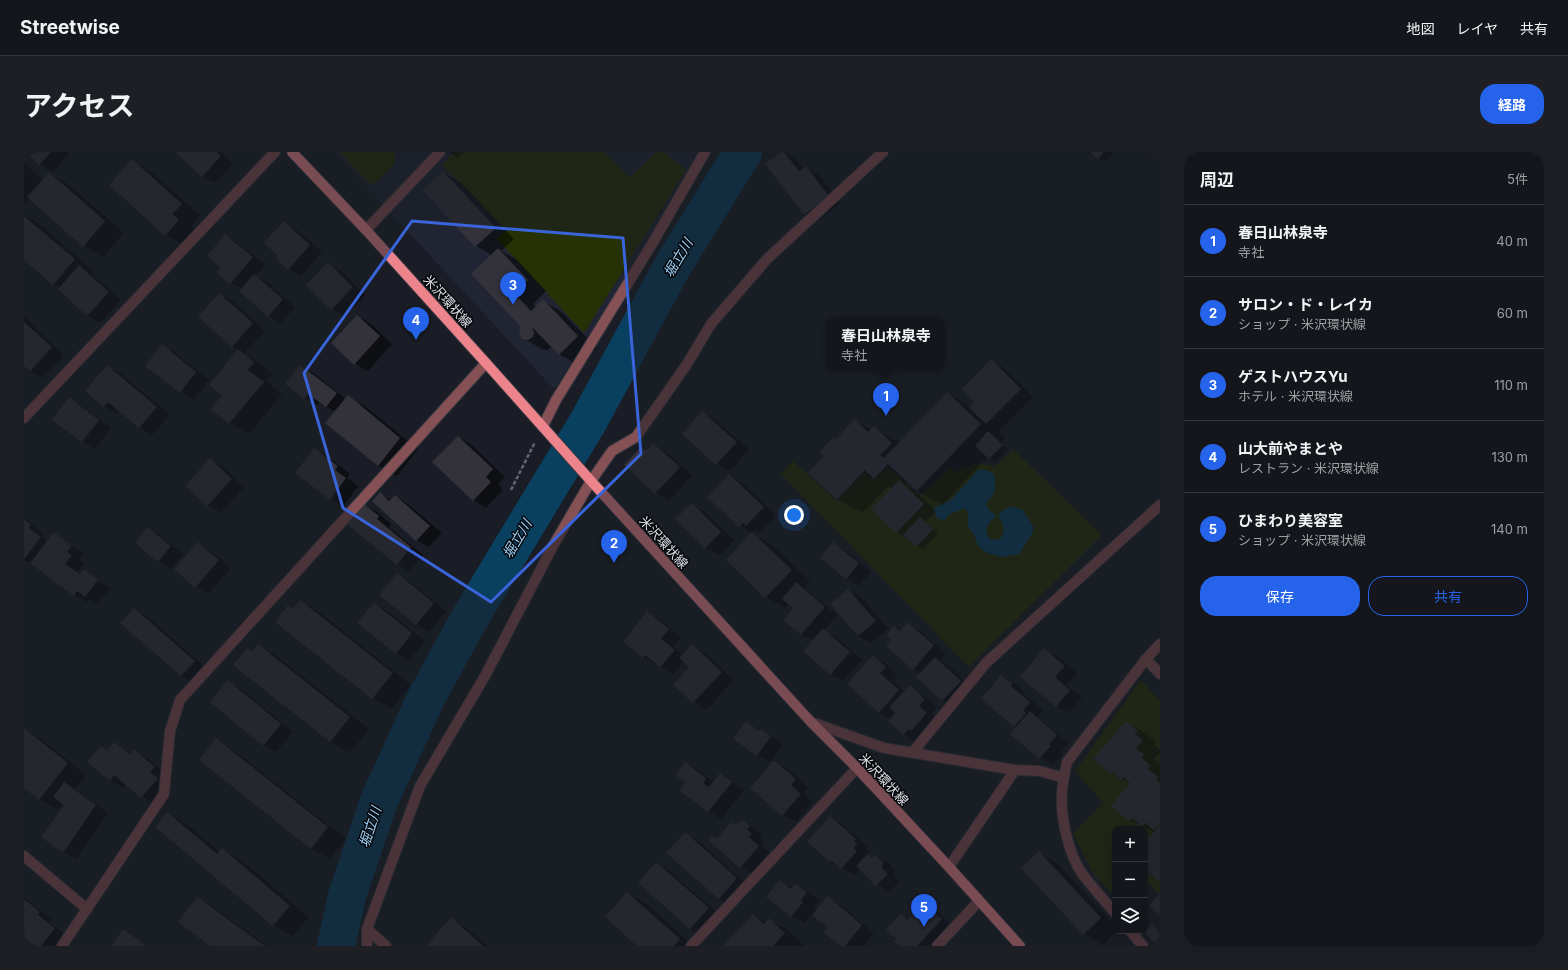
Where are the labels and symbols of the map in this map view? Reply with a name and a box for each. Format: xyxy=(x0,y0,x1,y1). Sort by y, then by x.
water label: 堀立川 xyxy=(659,234,697,280)
street label: 米沢環状線 xyxy=(420,271,476,331)
pin: 3 xyxy=(500,272,526,305)
pin: 4 xyxy=(403,307,429,340)
pin: 1 xyxy=(873,383,899,416)
your location xyxy=(784,505,804,525)
street label: 米沢環状線 xyxy=(636,512,692,572)
water label: 堀立川 xyxy=(498,515,536,561)
pin: 2 xyxy=(601,530,627,563)
street label: 米沢環状線 xyxy=(856,750,912,808)
water label: 堀立川 xyxy=(355,802,385,849)
pin: 5 xyxy=(911,894,937,927)

